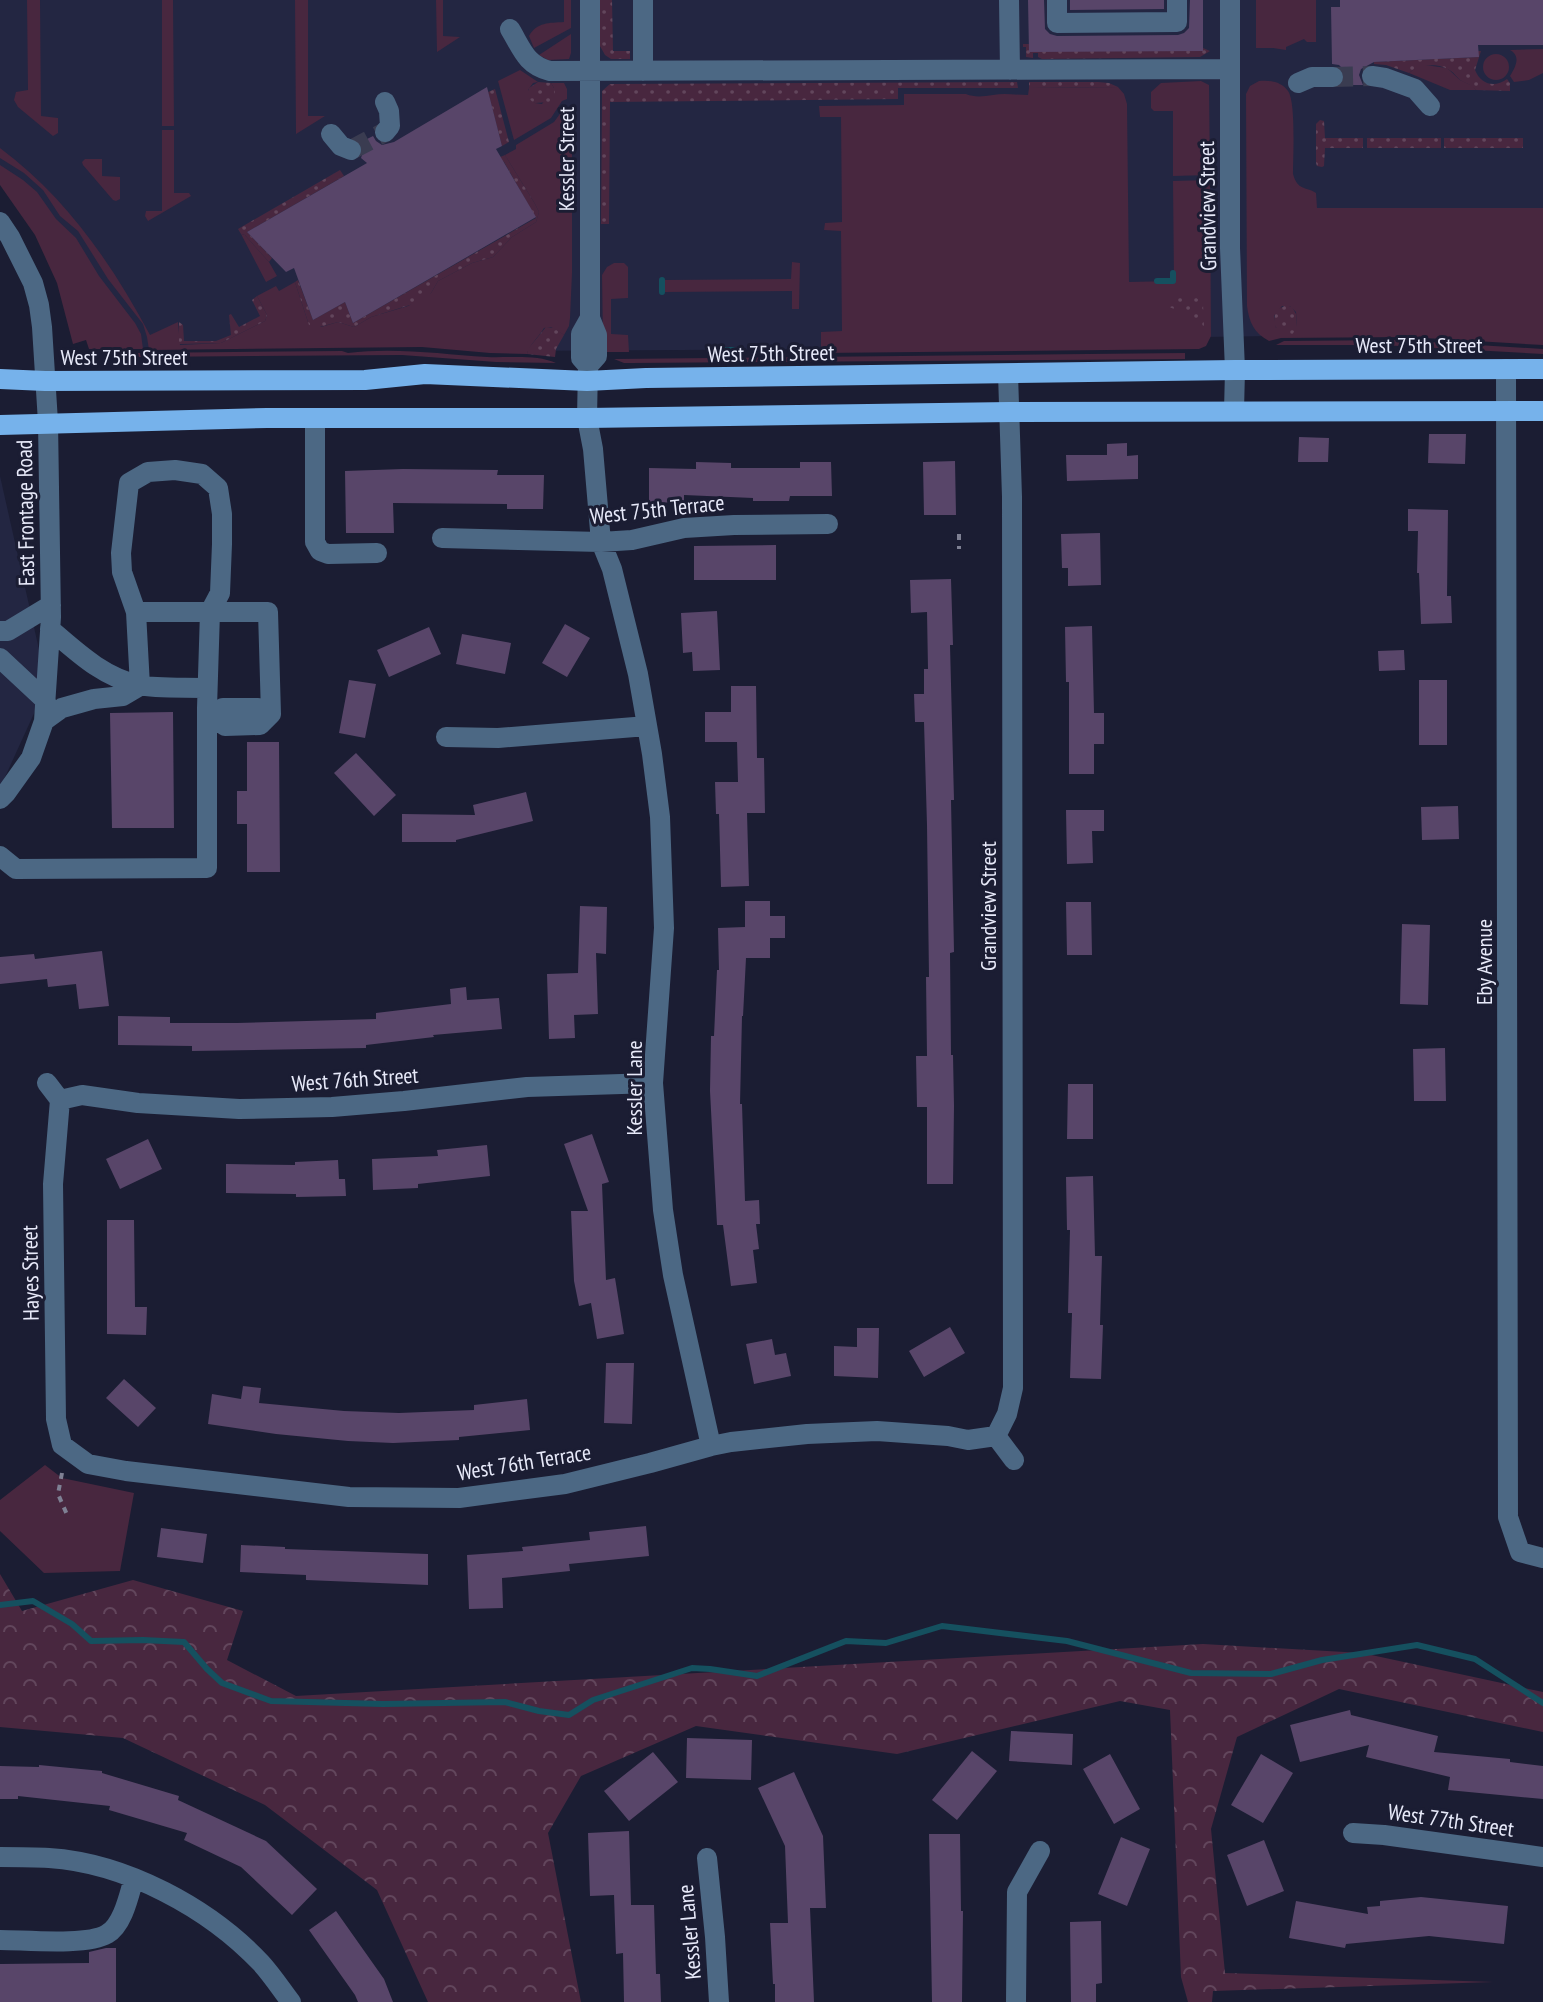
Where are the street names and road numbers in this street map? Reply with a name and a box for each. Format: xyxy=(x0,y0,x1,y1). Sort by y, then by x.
street label: Kessler Street xyxy=(552,107,580,211)
street label: Grandview Street xyxy=(1192,141,1222,271)
street label: West 75th Street xyxy=(1356,331,1482,359)
street label: West 75th Street xyxy=(707,338,835,368)
street label: West 75th Street xyxy=(61,343,187,371)
street label: East Frontage Road xyxy=(10,440,40,586)
street label: West 75th Terrace xyxy=(588,488,726,530)
street label: Grandview Street xyxy=(974,841,1002,971)
street label: Eby Avenue xyxy=(1470,919,1498,1005)
street label: Kessler Lane xyxy=(620,1040,648,1136)
street label: West 76th Street xyxy=(291,1061,419,1097)
street label: Hayes Street xyxy=(15,1225,45,1321)
street label: West 76th Terrace xyxy=(455,1438,593,1486)
street label: West 77th Street xyxy=(1386,1797,1516,1843)
street label: Kessler Lane xyxy=(671,1883,707,1981)

